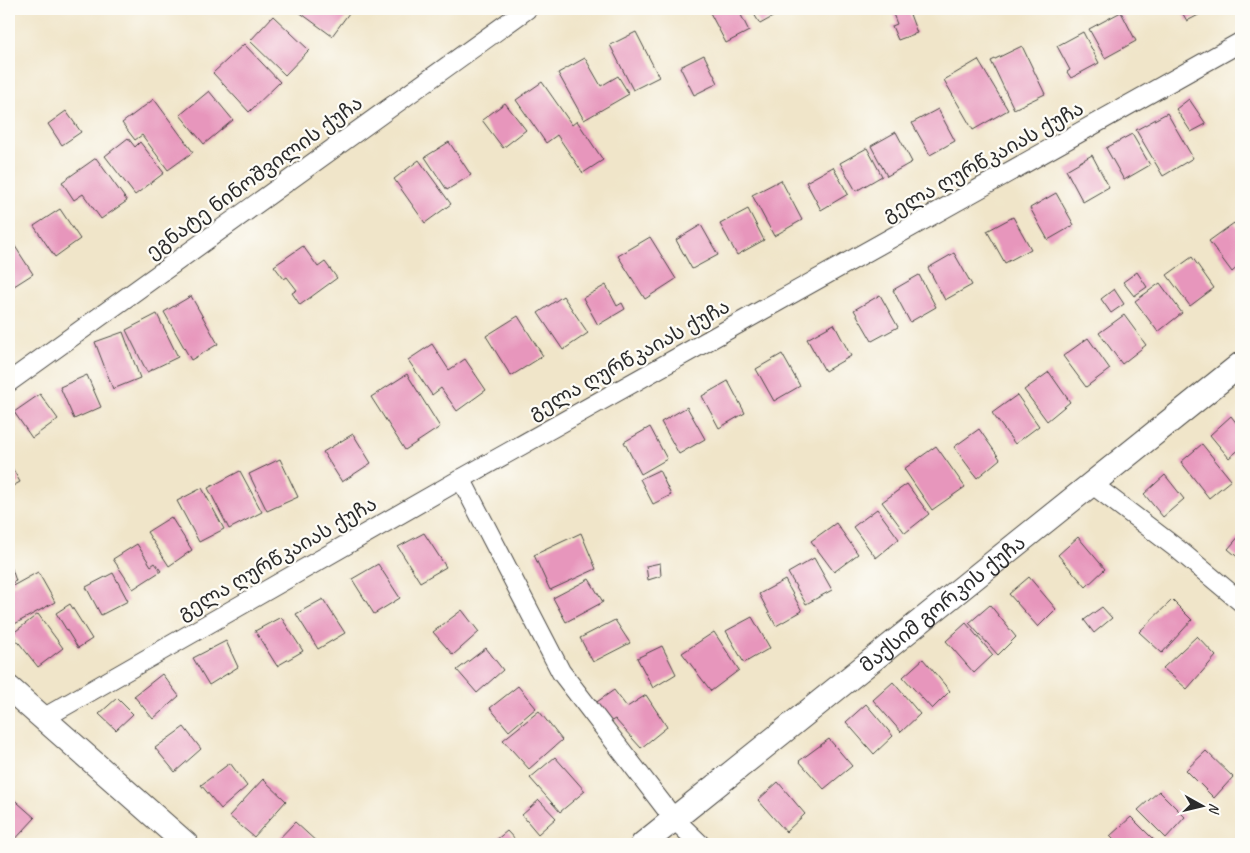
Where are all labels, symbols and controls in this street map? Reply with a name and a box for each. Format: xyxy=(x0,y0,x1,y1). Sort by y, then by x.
street label: ეგნატე ნინოშვილის ქუჩა xyxy=(141,90,367,264)
street label: გელა ღურწკაიას ქუჩა xyxy=(878,96,1088,227)
street label: გელა ღურწკაიას ქუჩა xyxy=(524,294,734,425)
street label: გელა ღურწკაიას ქუჩა xyxy=(173,491,381,626)
street label: მაქსიმ გორკის ქუჩა xyxy=(855,530,1031,678)
north arrow xyxy=(1178,780,1228,830)
text: N xyxy=(1205,802,1223,816)

